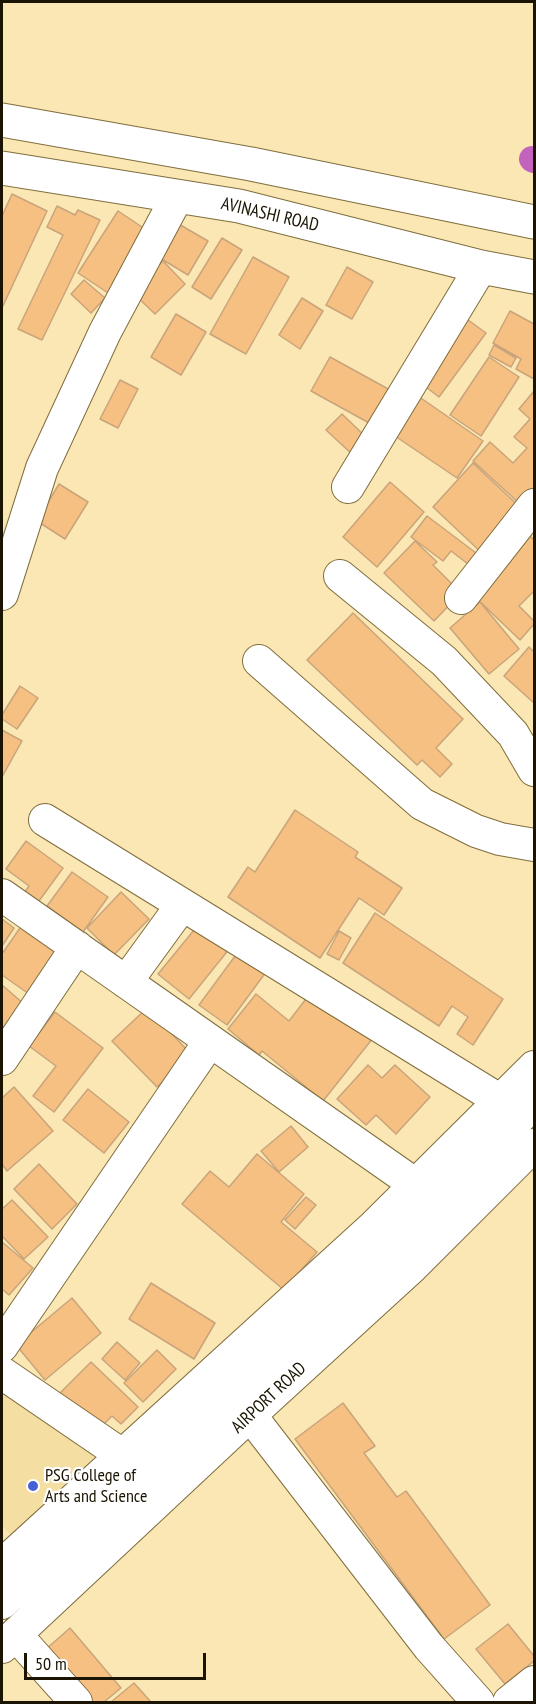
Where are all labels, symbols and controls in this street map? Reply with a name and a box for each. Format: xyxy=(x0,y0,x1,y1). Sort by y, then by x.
street label: AVINASHI ROAD xyxy=(219,193,321,237)
street label: AIRPORT ROAD xyxy=(227,1358,311,1438)
place label: PSG College of Arts and Science xyxy=(45,1465,147,1508)
marker: PSG College of Arts and Science xyxy=(26,1479,40,1493)
scale bar xyxy=(27,1641,208,1679)
text: 50 m xyxy=(35,1652,67,1675)

